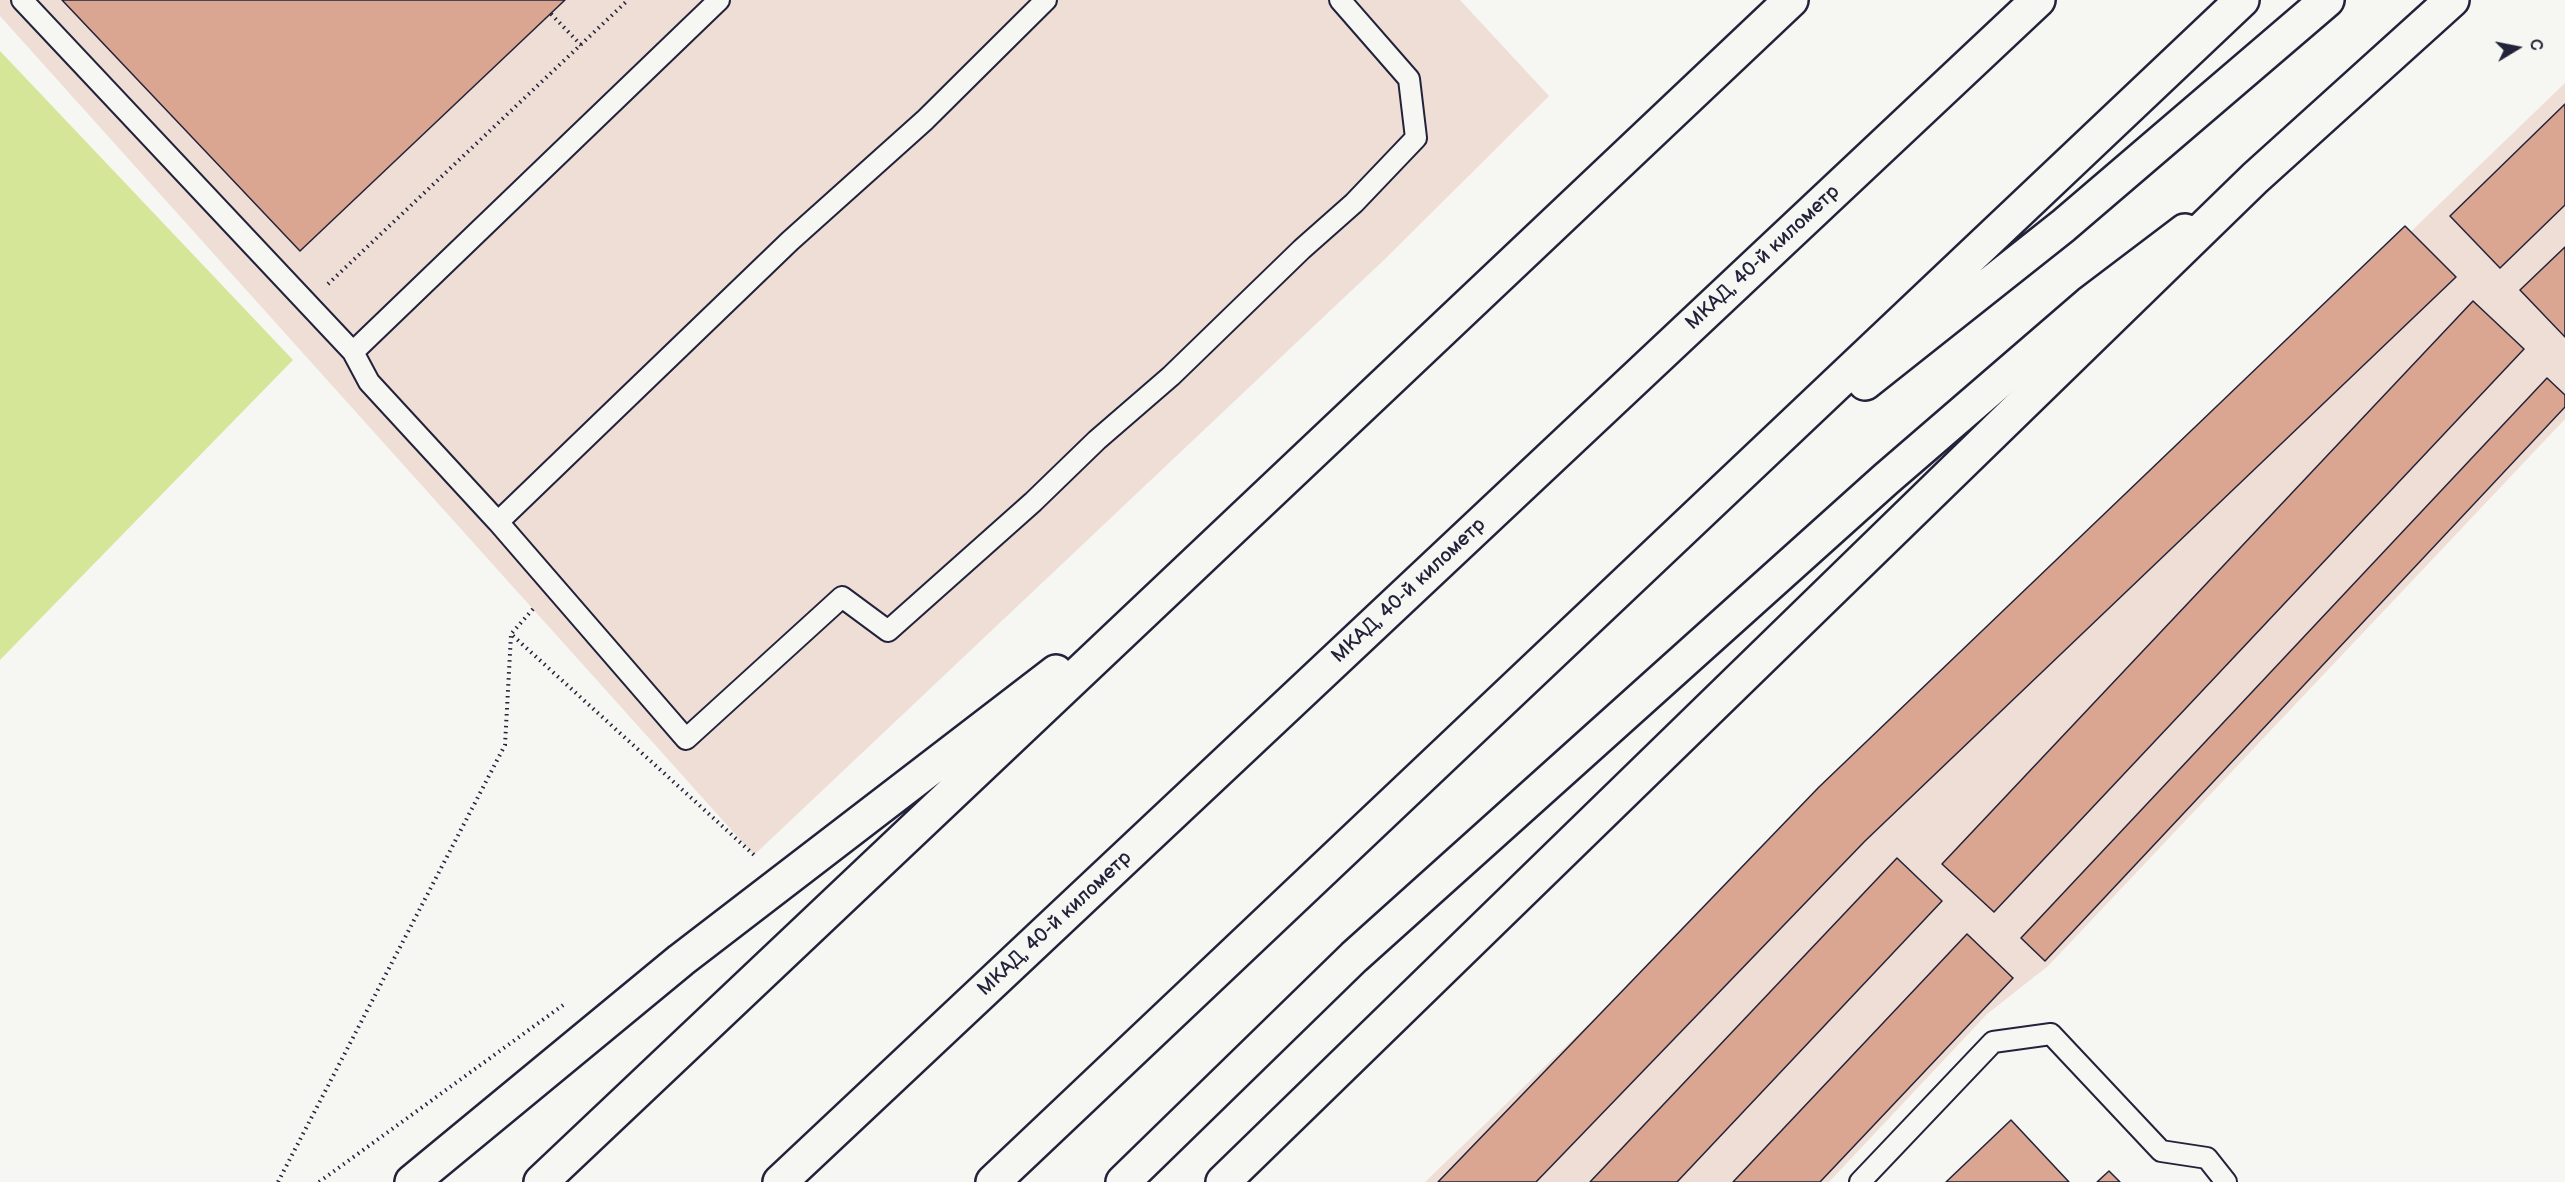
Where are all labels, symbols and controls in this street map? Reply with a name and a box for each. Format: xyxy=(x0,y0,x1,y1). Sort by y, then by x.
north arrow xyxy=(2487,18,2547,78)
text: С xyxy=(2525,38,2546,52)
street label: МКАД, 40-й километр xyxy=(1681,180,1845,336)
street label: МКАД, 40-й километр xyxy=(1327,513,1491,669)
street label: МКАД, 40-й километр xyxy=(973,846,1137,1002)

